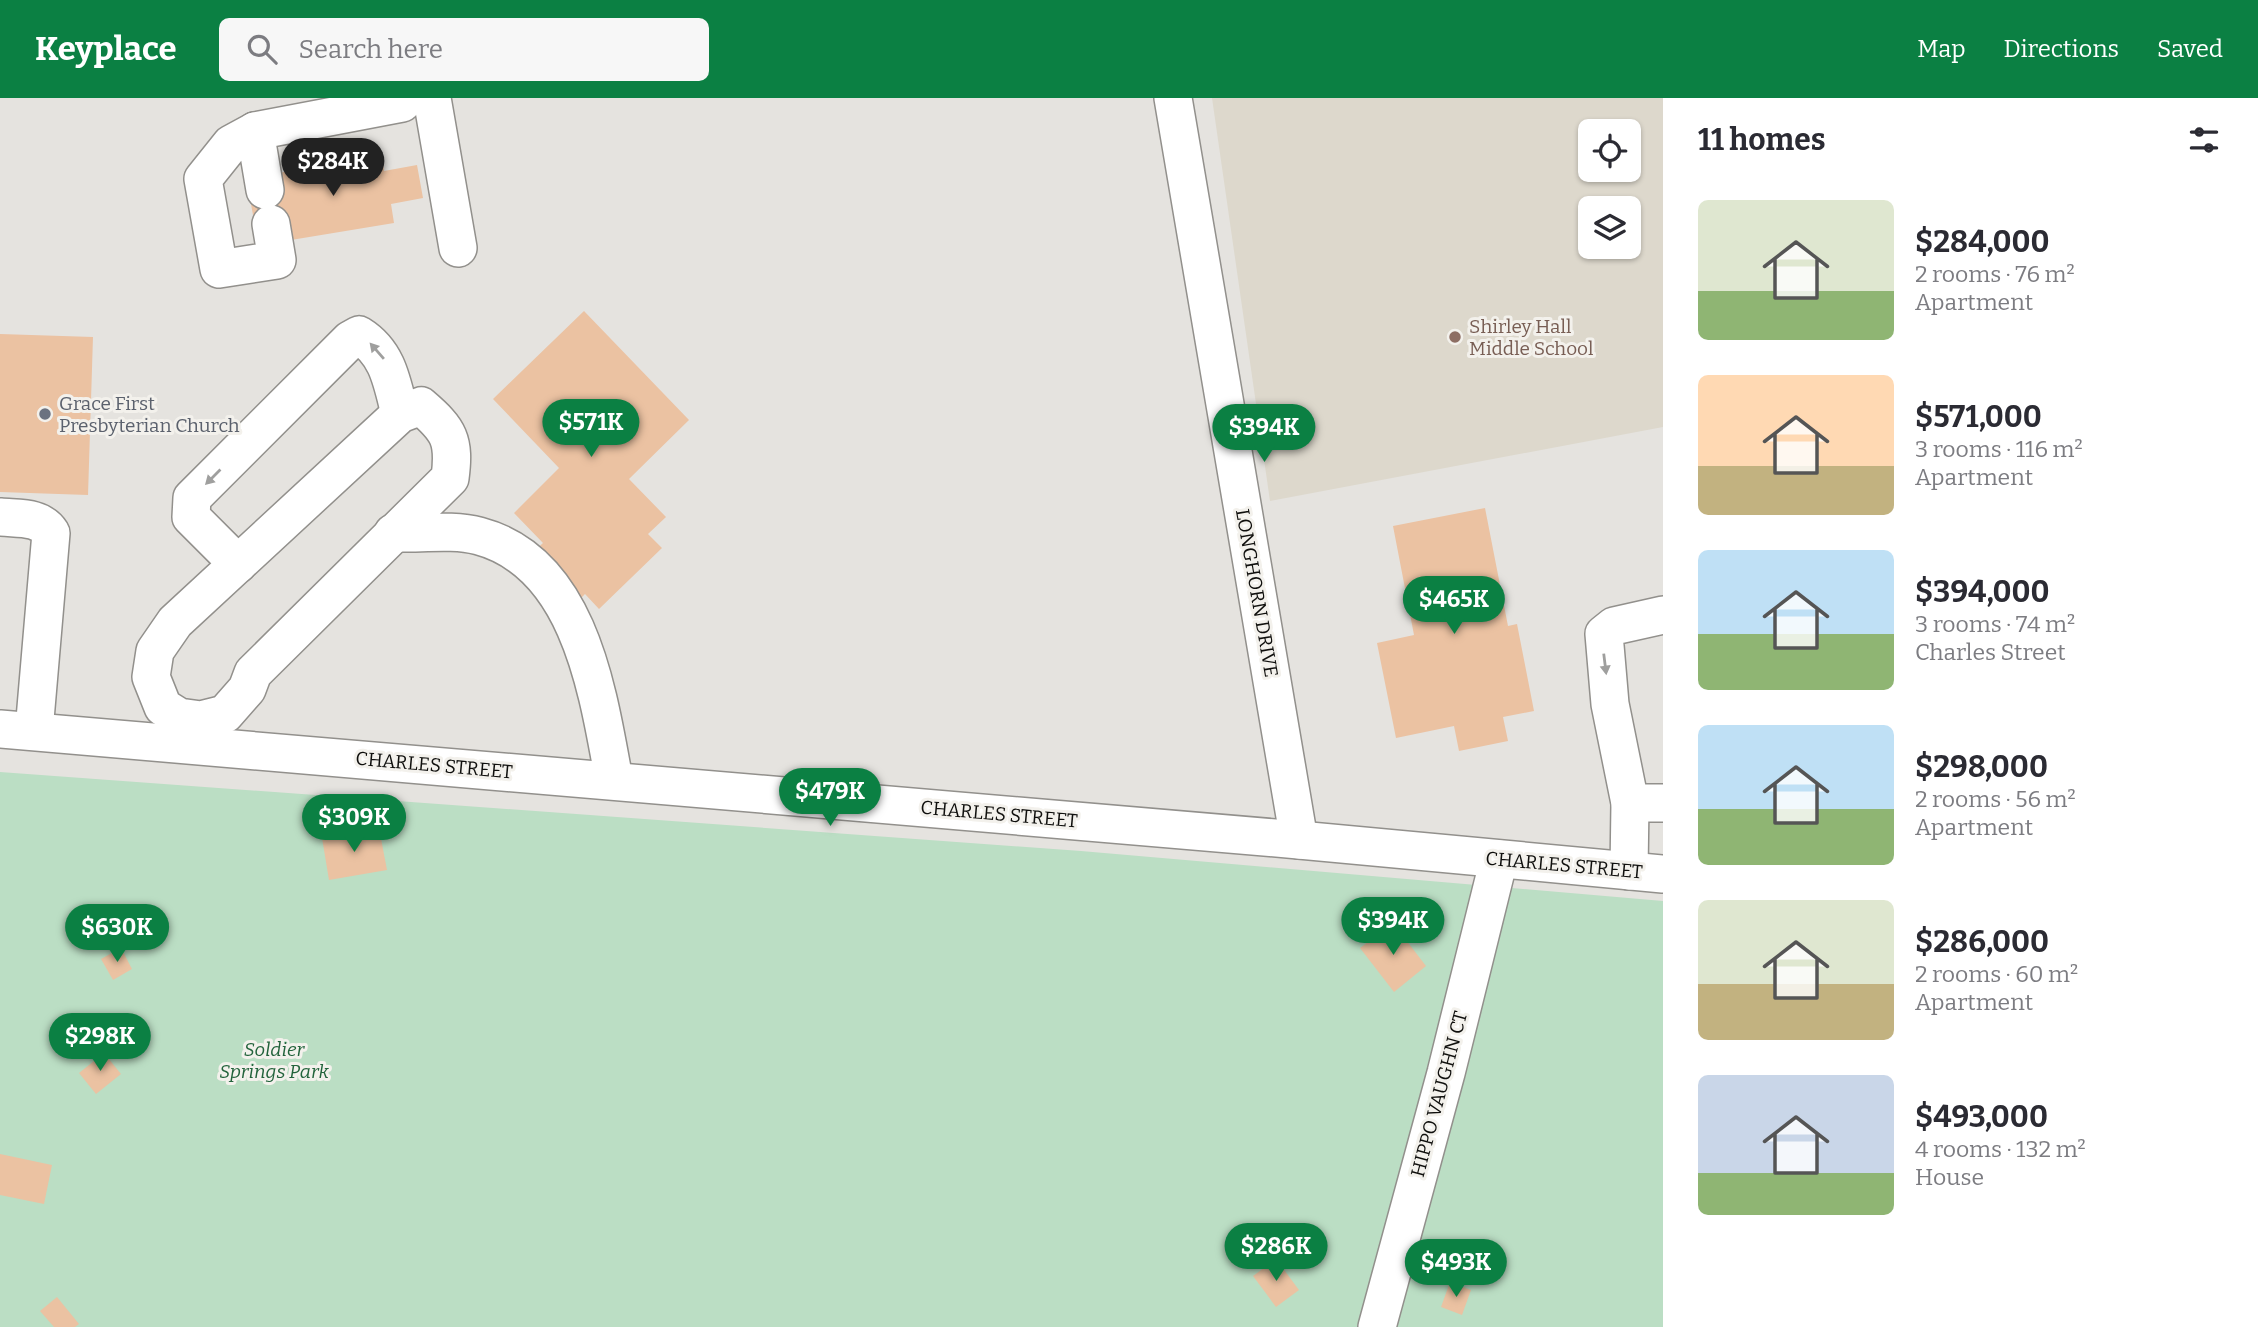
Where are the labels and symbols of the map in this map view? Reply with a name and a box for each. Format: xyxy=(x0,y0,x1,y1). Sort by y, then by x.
pin: $284K xyxy=(284,139,382,198)
place label: Shirley Hall Middle School xyxy=(1469,315,1593,360)
marker: Shirley Hall Middle School xyxy=(1447,329,1463,345)
one-way arrow xyxy=(369,342,385,360)
place label: Grace First Presbyterian Church xyxy=(59,392,240,437)
pin: $571K xyxy=(542,400,640,459)
pin: $394K xyxy=(1215,404,1313,464)
marker: Grace First Presbyterian Church xyxy=(37,406,53,422)
one-way arrow xyxy=(205,468,222,484)
street label: LONGHORN DRIVE xyxy=(1231,507,1283,679)
pin: $465K xyxy=(1405,576,1503,636)
one-way arrow xyxy=(1600,653,1611,675)
street label: CHARLES STREET xyxy=(354,747,514,783)
pin: $479K xyxy=(781,768,879,828)
pin: $309K xyxy=(305,794,403,854)
street label: CHARLES STREET xyxy=(919,796,1079,832)
street label: CHARLES STREET xyxy=(1484,847,1644,883)
pin: $394K xyxy=(1344,898,1442,957)
pin: $630K xyxy=(68,904,166,964)
street label: HIPPO VAUGHN CT xyxy=(1406,1009,1472,1179)
pin: $298K xyxy=(51,1014,149,1073)
park label: Soldier Springs Park xyxy=(219,1038,329,1083)
pin: $286K xyxy=(1227,1224,1325,1283)
pin: $493K xyxy=(1407,1240,1505,1299)

